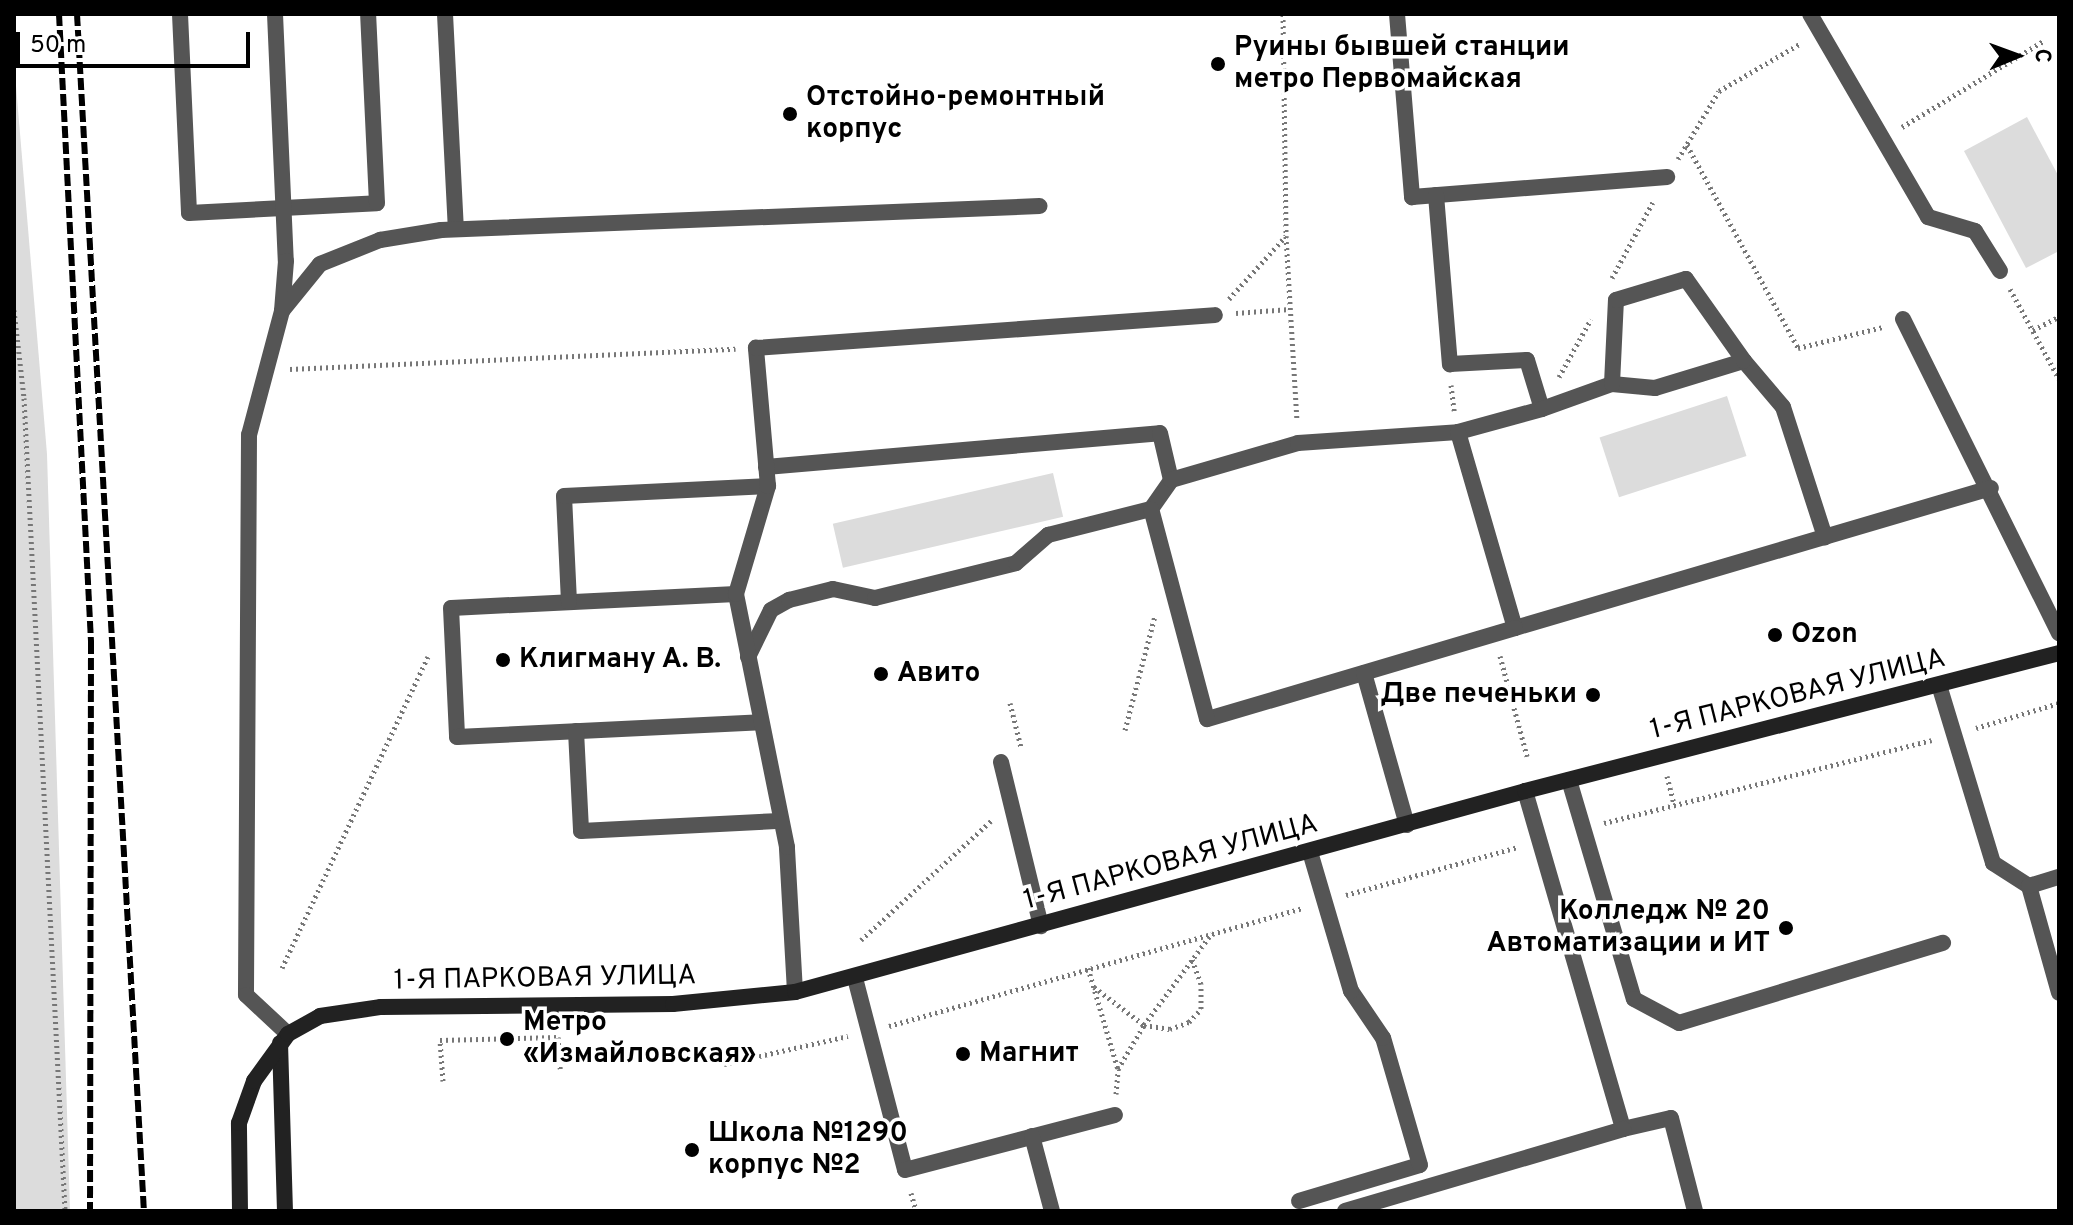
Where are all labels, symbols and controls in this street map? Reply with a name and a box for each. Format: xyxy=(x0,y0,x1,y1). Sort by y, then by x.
scale bar xyxy=(20,16,254,66)
north arrow xyxy=(1977,16,2057,96)
text: 50 m xyxy=(30,31,86,61)
place label: Руины бывшей станции метро Первомайская xyxy=(1234,31,1570,97)
text: С xyxy=(2028,48,2055,63)
marker: Руины бывшей станции метро Первомайская xyxy=(1209,55,1227,73)
place label: Отстойно-ремонтный корпус xyxy=(806,81,1105,147)
marker: Отстойно-ремонтный корпус xyxy=(781,105,799,123)
place label: Ozon xyxy=(1791,618,1858,652)
marker: Ozon xyxy=(1766,626,1784,644)
street label: 1-Я ПАРКОВАЯ УЛИЦА xyxy=(1647,642,1949,748)
place label: Клигману А. В. xyxy=(519,643,722,677)
marker: Клигману А. В. xyxy=(494,651,512,669)
place label: Авито xyxy=(897,657,980,691)
marker: Авито xyxy=(872,665,890,683)
place label: Две печеньки xyxy=(1380,678,1577,712)
marker: Две печеньки xyxy=(1584,686,1602,704)
street label: 1-Я ПАРКОВАЯ УЛИЦА xyxy=(1020,808,1322,918)
place label: Колледж № 20 Автоматизации и ИТ xyxy=(1487,895,1770,961)
marker: Колледж № 20 Автоматизации и ИТ xyxy=(1777,919,1795,937)
street label: 1-Я ПАРКОВАЯ УЛИЦА xyxy=(393,960,697,998)
place label: Метро «Измайловская» xyxy=(523,1006,756,1072)
marker: Метро «Измайловская» xyxy=(498,1030,516,1048)
place label: Магнит xyxy=(979,1037,1079,1071)
marker: Магнит xyxy=(954,1045,972,1063)
place label: Школа №1290 корпус №2 xyxy=(708,1117,908,1183)
marker: Школа №1290 корпус №2 xyxy=(683,1141,701,1159)

